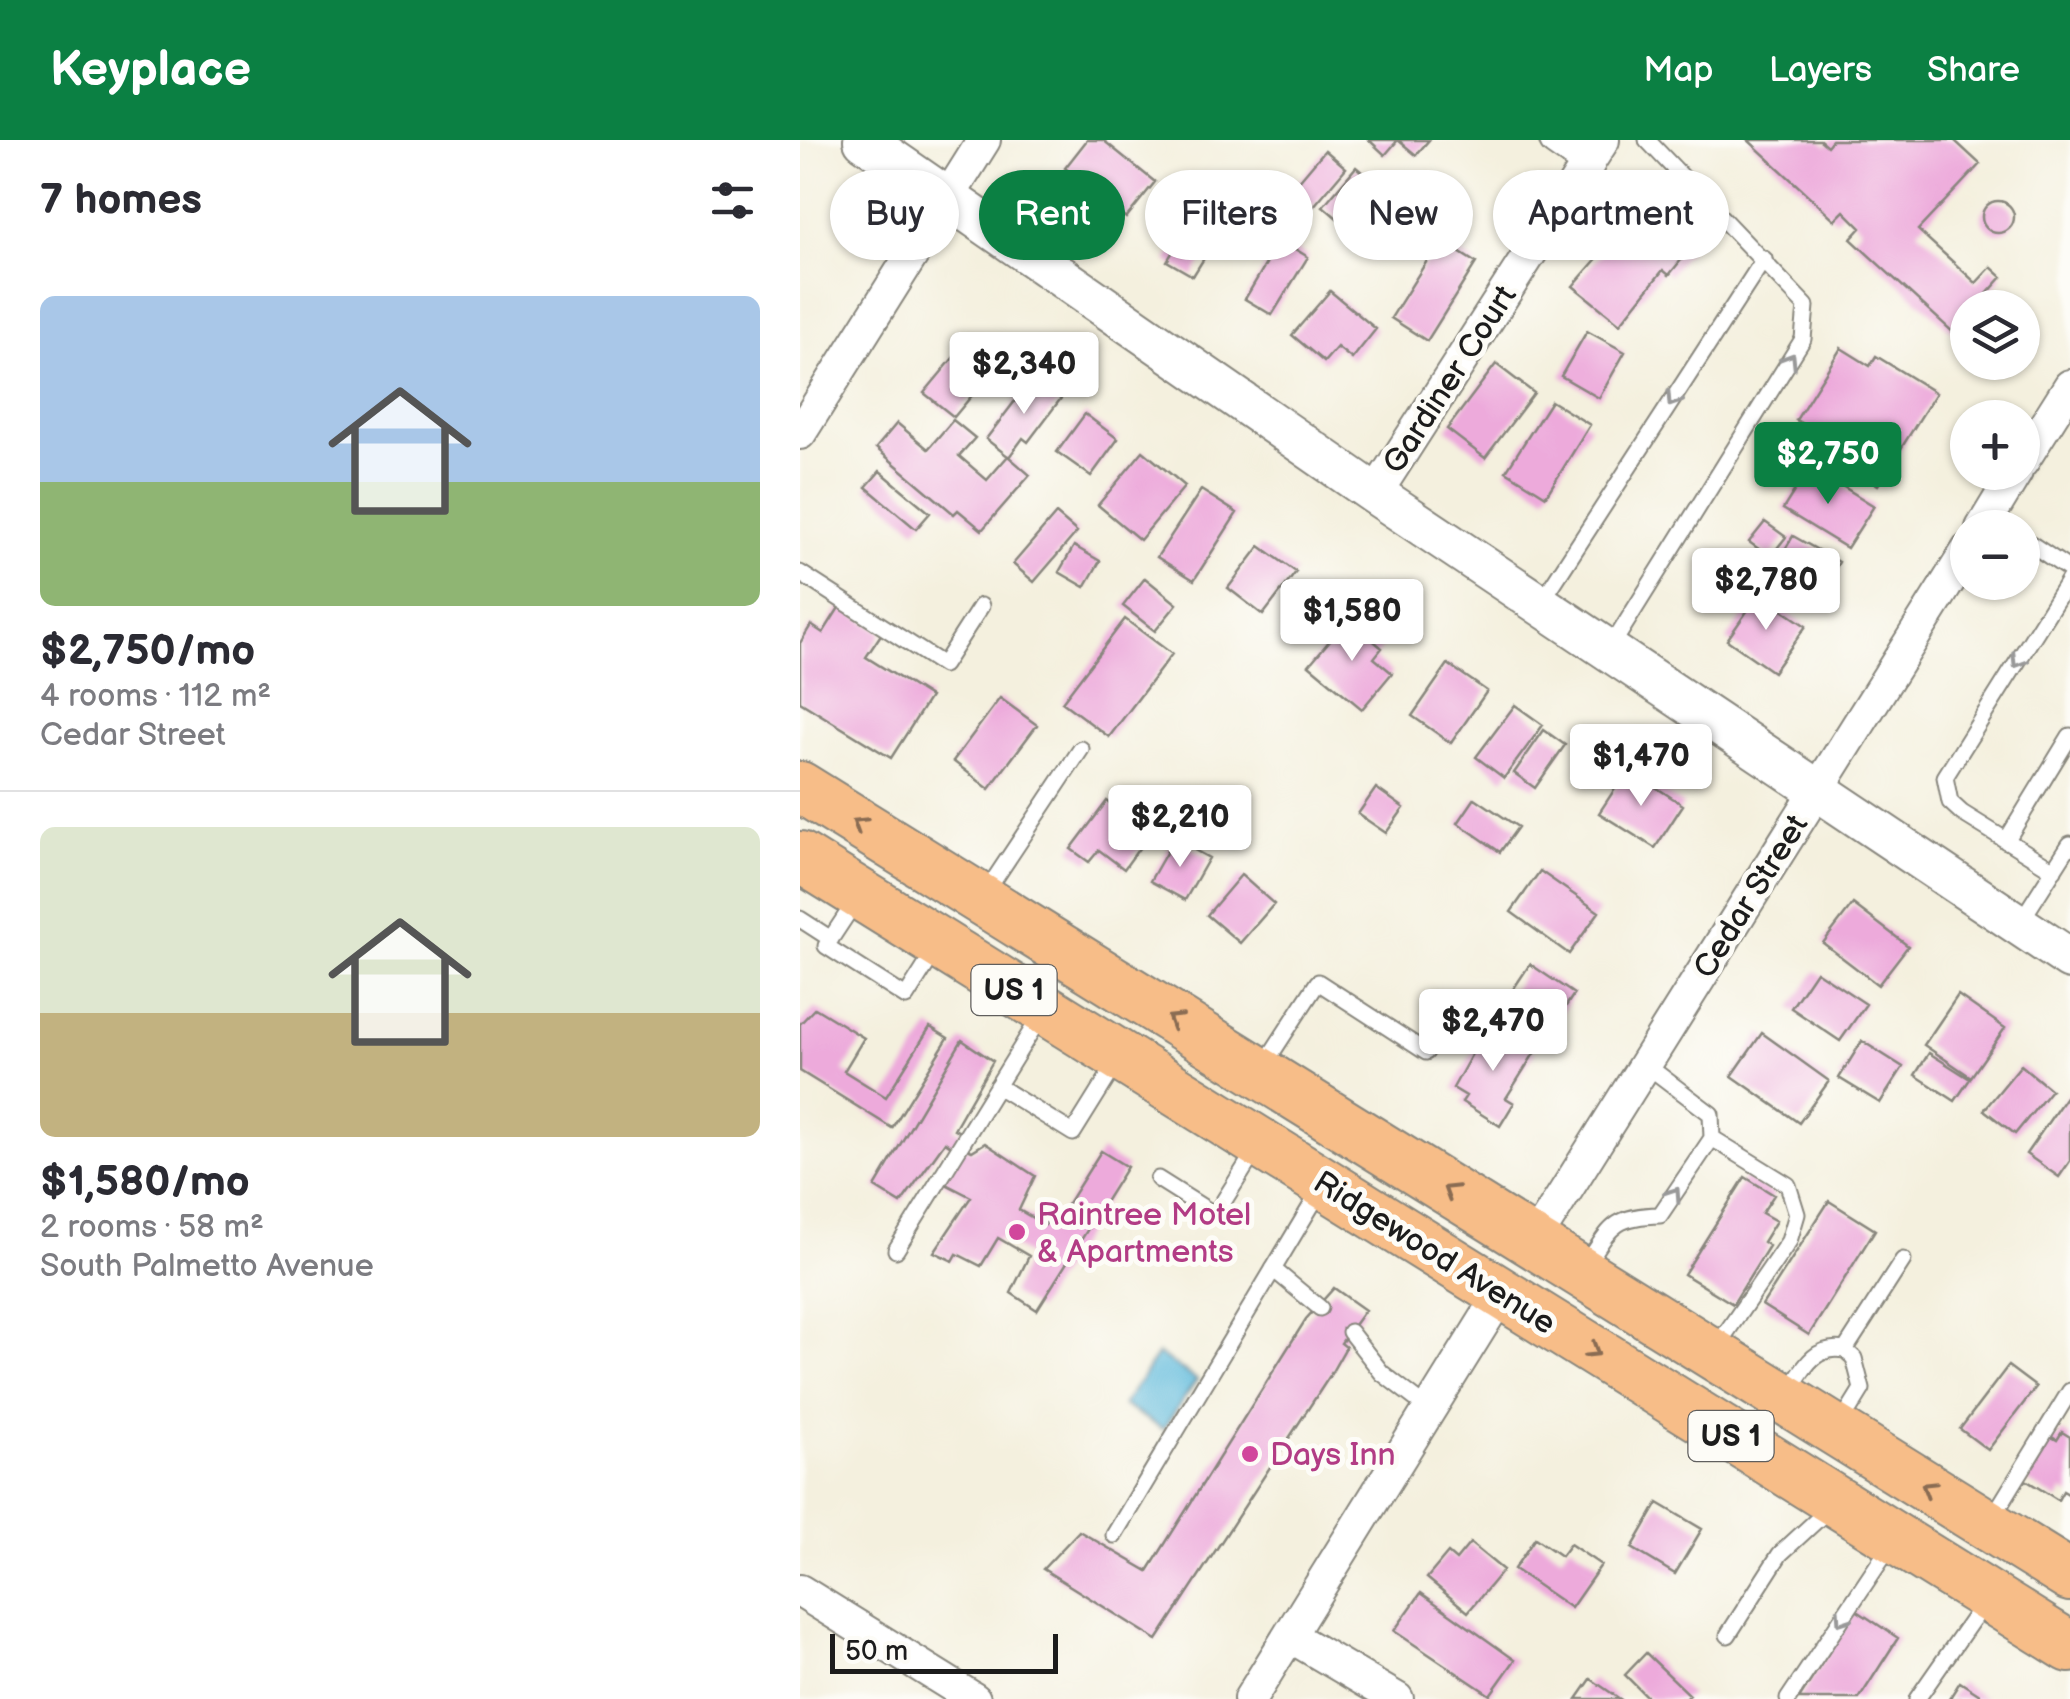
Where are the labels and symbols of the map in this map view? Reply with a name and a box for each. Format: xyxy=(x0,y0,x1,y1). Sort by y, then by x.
street label: Gardiner Court xyxy=(1375,278,1526,481)
pin: $2,340 xyxy=(943,332,1105,417)
one-way arrow xyxy=(1778,353,1797,371)
one-way arrow xyxy=(1666,389,1685,407)
pin: $2,750 xyxy=(1747,422,1909,507)
pin: $2,780 xyxy=(1685,548,1847,633)
pin: $1,580 xyxy=(1271,579,1433,664)
one-way arrow xyxy=(2012,650,2031,668)
pin: $1,470 xyxy=(1560,724,1722,809)
pin: $2,210 xyxy=(1099,785,1261,870)
street label: Cedar Street xyxy=(1686,808,1817,986)
one-way arrow xyxy=(852,817,870,836)
road number: US 1 xyxy=(972,965,1056,1015)
pin: $2,470 xyxy=(1412,989,1574,1074)
one-way arrow xyxy=(1167,1013,1185,1032)
street label: Ridgewood Avenue xyxy=(1306,1163,1562,1343)
one-way arrow xyxy=(1443,1185,1461,1204)
one-way arrow xyxy=(1662,1187,1681,1205)
place label: Raintree Motel & Apartments xyxy=(1037,1196,1251,1272)
marker: Raintree Motel & Apartments xyxy=(1006,1221,1028,1243)
one-way arrow xyxy=(1582,1338,1600,1357)
road number: US 1 xyxy=(1688,1411,1774,1461)
place label: Days Inn xyxy=(1270,1436,1396,1475)
marker: Days Inn xyxy=(1239,1443,1261,1465)
one-way arrow xyxy=(1920,1481,1938,1500)
one-way arrow xyxy=(1835,1608,1854,1626)
scale bar xyxy=(830,1629,1058,1674)

